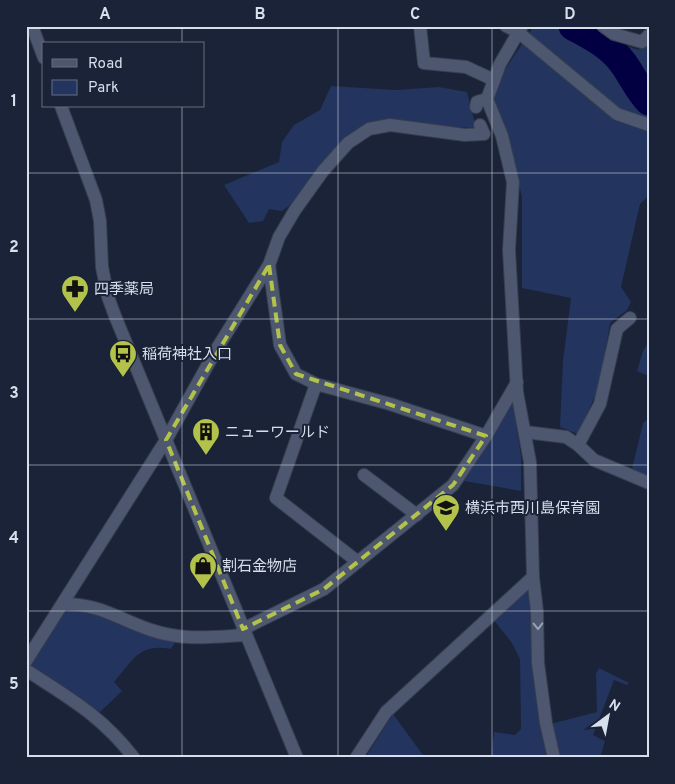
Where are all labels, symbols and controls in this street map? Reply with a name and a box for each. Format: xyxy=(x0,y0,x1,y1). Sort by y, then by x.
text: A xyxy=(99,5,111,25)
text: B xyxy=(254,5,266,25)
text: C xyxy=(410,5,420,25)
text: D xyxy=(564,5,576,25)
legend xyxy=(42,42,205,108)
text: Road xyxy=(88,55,123,74)
text: Park xyxy=(88,79,119,98)
text: 1 xyxy=(11,92,17,112)
text: 2 xyxy=(9,238,19,258)
pharmacy icon: 四季薬局 xyxy=(60,274,90,313)
place label: 四季薬局 xyxy=(94,281,154,300)
bus stop icon: 稲荷神社入口 xyxy=(108,339,138,378)
place label: 稲荷神社入口 xyxy=(142,346,232,365)
text: 3 xyxy=(9,384,19,404)
building icon: ニューワールド xyxy=(191,417,221,456)
place label: ニューワールド xyxy=(225,424,330,443)
school or university icon: 横浜市西川島保育園 xyxy=(431,493,461,532)
place label: 横浜市西川島保育園 xyxy=(465,500,600,519)
text: 4 xyxy=(9,529,19,549)
shop icon: 割石金物店 xyxy=(188,551,218,590)
place label: 割石金物店 xyxy=(222,558,297,577)
one-way arrow xyxy=(532,622,543,630)
text: 5 xyxy=(9,675,19,695)
north arrow xyxy=(582,692,632,742)
text: N xyxy=(605,696,623,716)

